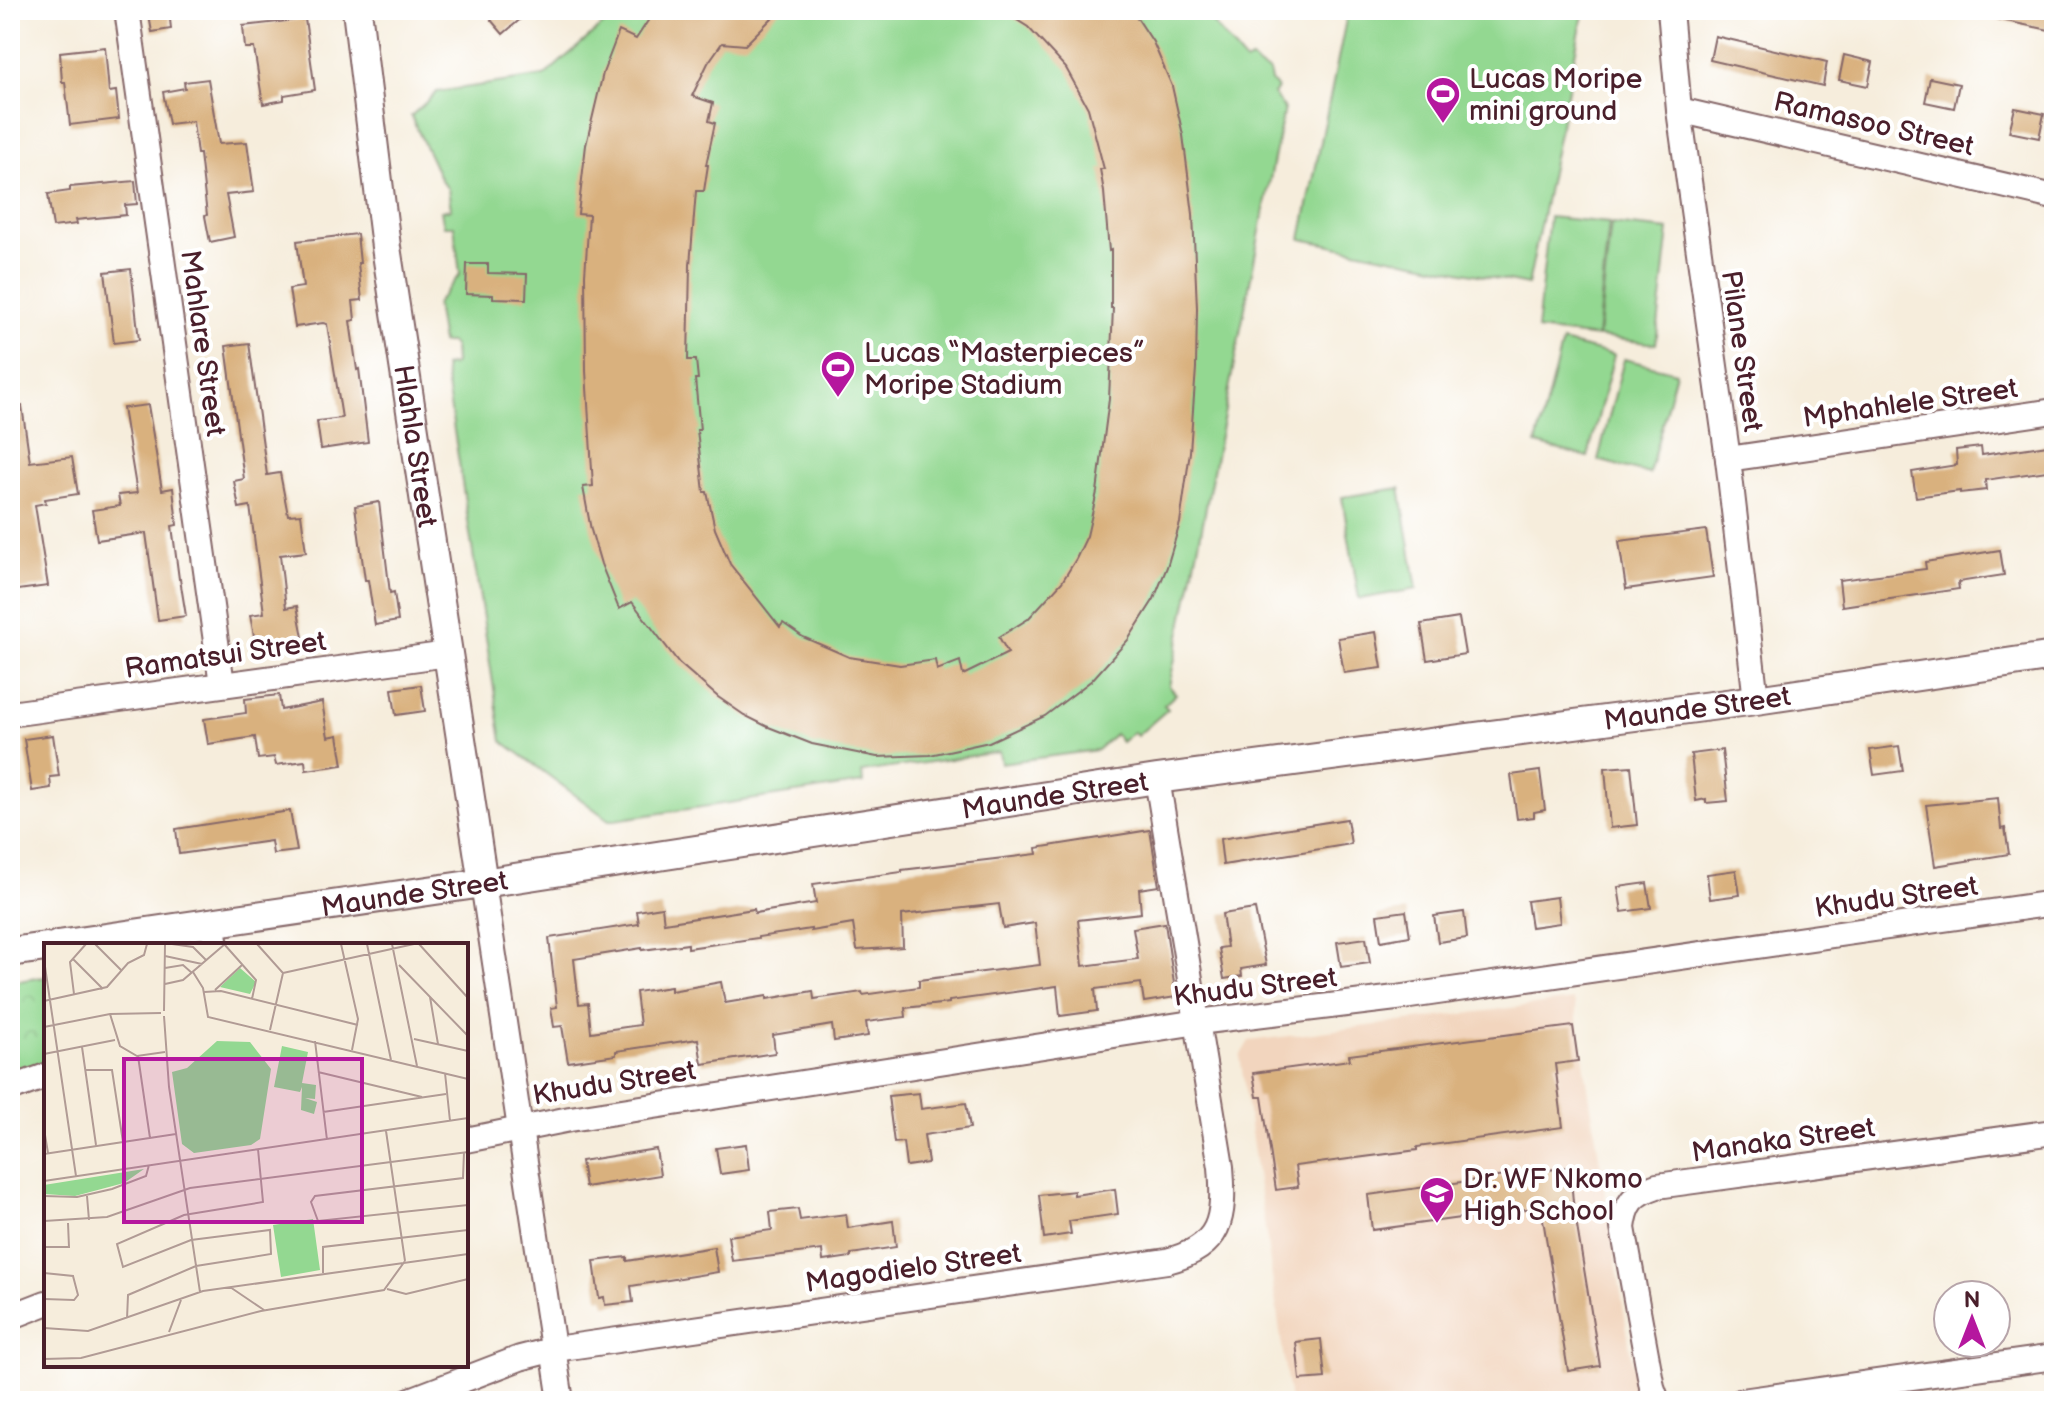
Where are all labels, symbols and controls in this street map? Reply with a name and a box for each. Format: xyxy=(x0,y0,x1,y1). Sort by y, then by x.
place label: Lucas Moripe mini ground xyxy=(1469,63,1642,128)
sports icon: Lucas Moripe mini ground xyxy=(1424,75,1462,125)
street label: Ramasoo Street xyxy=(1770,85,1977,164)
street label: Mahlare Street xyxy=(173,248,232,439)
street label: Pilane Street xyxy=(1714,269,1769,434)
place label: Lucas “Masterpieces” Moripe Stadium xyxy=(864,337,1145,402)
sports icon: Lucas “Masterpieces” Moripe Stadium xyxy=(819,349,857,399)
street label: Hlahla Street xyxy=(386,363,444,530)
street label: Mphahlele Street xyxy=(1801,372,2020,435)
street label: Ramatsui Street xyxy=(122,625,328,686)
street label: Maunde Street xyxy=(1602,680,1793,738)
street label: Maunde Street xyxy=(960,766,1151,827)
street label: Maunde Street xyxy=(319,864,510,924)
street label: Khudu Street xyxy=(1812,870,1980,925)
inset map xyxy=(44,943,468,1367)
street label: Khudu Street xyxy=(1172,961,1339,1014)
street label: Khudu Street xyxy=(530,1054,698,1113)
street label: Manaka Street xyxy=(1689,1111,1877,1170)
place label: Dr. WF Nkomo High School xyxy=(1463,1163,1643,1228)
school or university icon: Dr. WF Nkomo High School xyxy=(1418,1175,1456,1225)
street label: Magodielo Street xyxy=(803,1237,1023,1300)
north arrow xyxy=(1932,1279,2012,1359)
text: N xyxy=(1964,1287,1980,1314)

